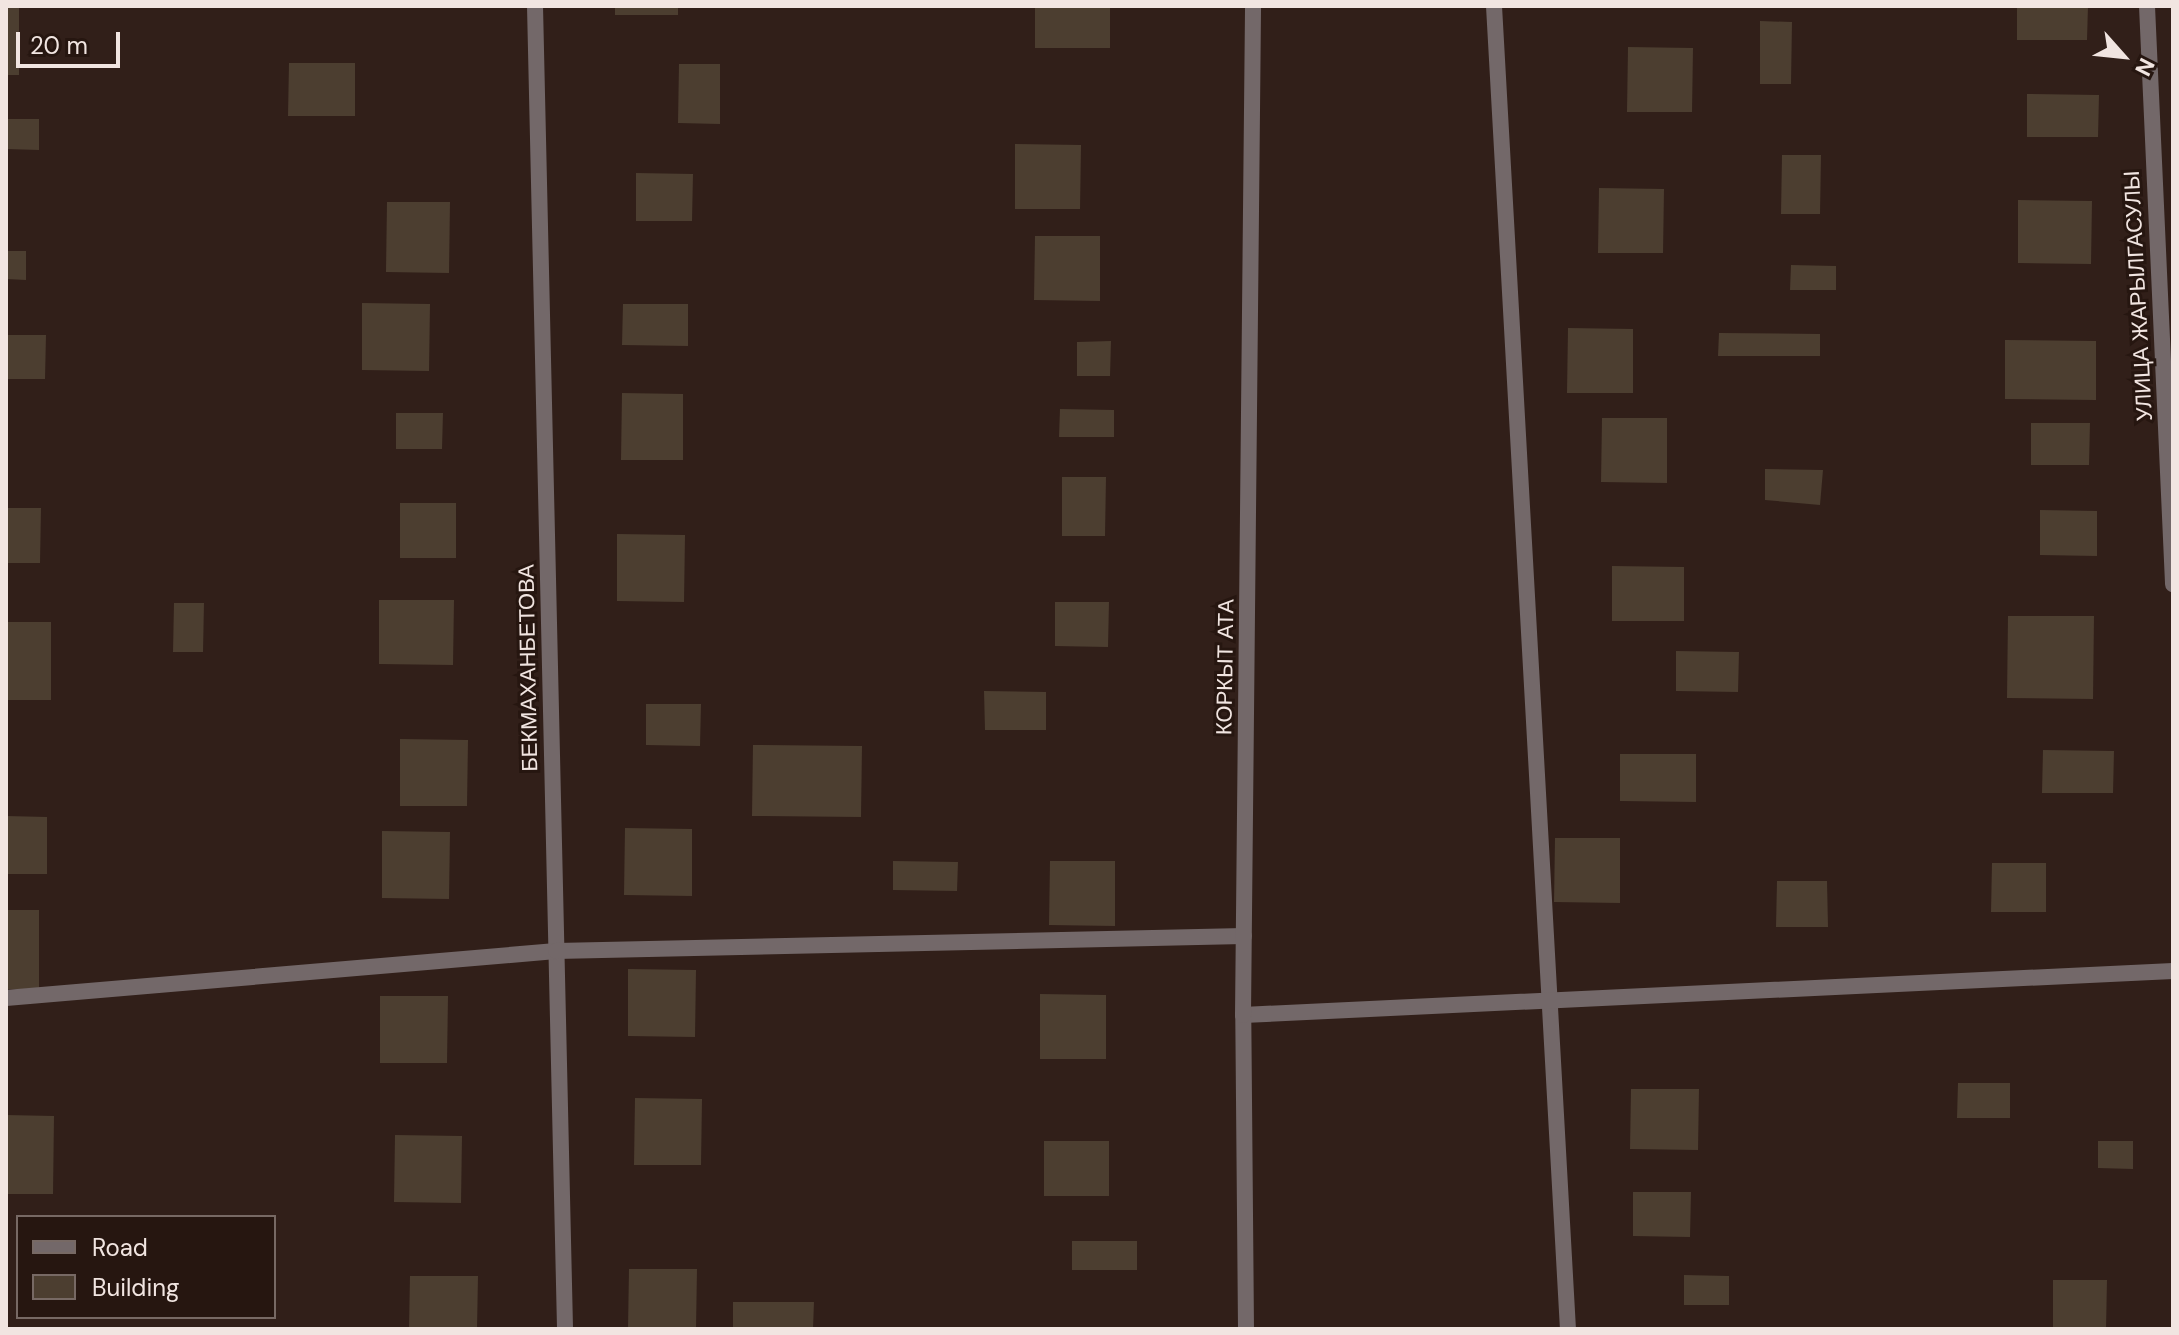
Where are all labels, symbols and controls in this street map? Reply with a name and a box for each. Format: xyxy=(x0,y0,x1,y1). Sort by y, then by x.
scale bar xyxy=(20,16,124,66)
north arrow xyxy=(2083,16,2163,96)
text: 20 m xyxy=(30,30,88,61)
text: N xyxy=(2128,53,2161,81)
street label: УЛИЦА ЖАРЫЛГАСУЛЫ xyxy=(2118,170,2158,422)
street label: БЕКМАХАНБЕТОВА xyxy=(513,564,543,772)
street label: КОРКЫТ АТА xyxy=(1211,599,1239,735)
legend xyxy=(16,1215,276,1319)
text: Road xyxy=(92,1232,148,1263)
text: Building xyxy=(92,1272,179,1303)

